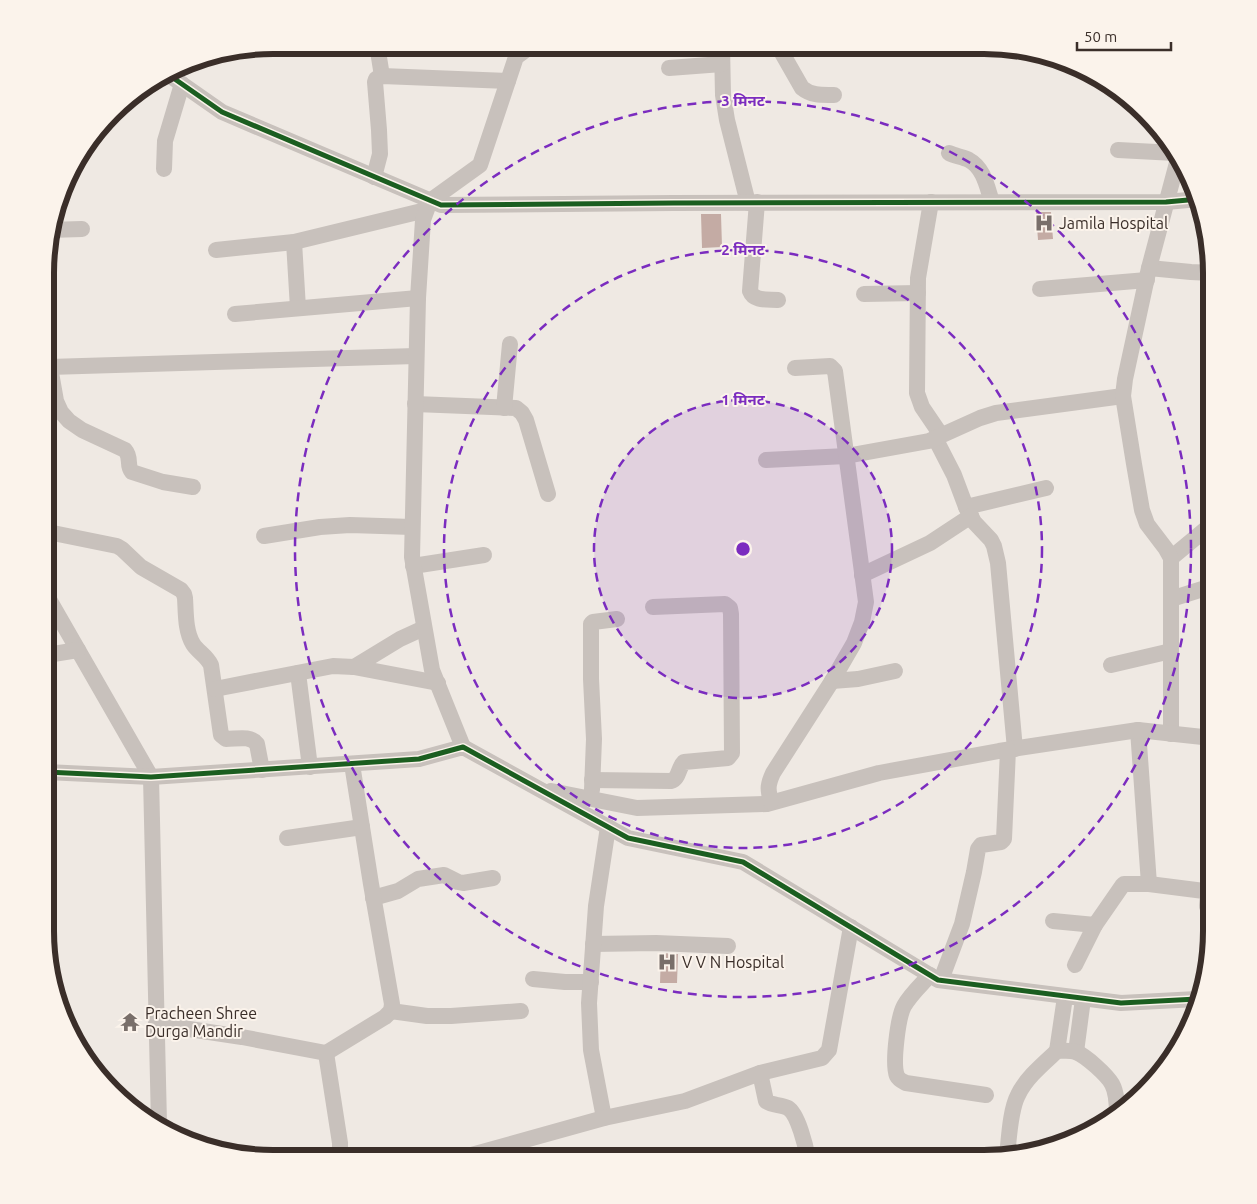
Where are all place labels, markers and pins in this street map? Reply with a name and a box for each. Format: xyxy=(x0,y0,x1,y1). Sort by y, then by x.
hospital icon: Jamila Hospital xyxy=(1033,212,1055,234)
place label: Jamila Hospital xyxy=(1059,214,1168,232)
centre of rings xyxy=(734,540,752,558)
hospital icon: V V N Hospital xyxy=(656,951,678,973)
place label: V V N Hospital xyxy=(682,953,784,971)
place label: Pracheen Shree Durga Mandir xyxy=(145,1004,257,1040)
temple icon: Pracheen Shree Durga Mandir xyxy=(119,1011,141,1033)

